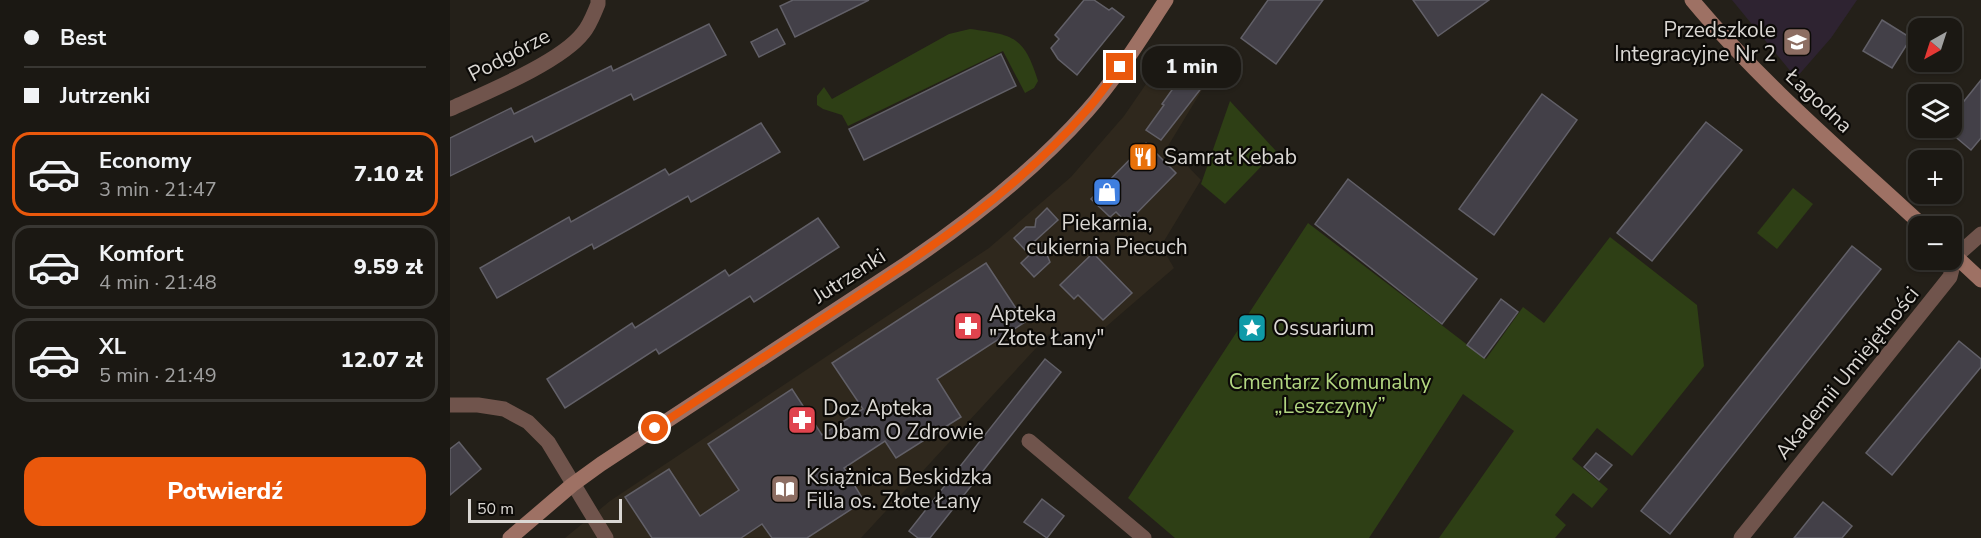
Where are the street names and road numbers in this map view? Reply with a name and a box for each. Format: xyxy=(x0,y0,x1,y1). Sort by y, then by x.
street label: Podgórze xyxy=(463,22,555,88)
street label: Łagodna xyxy=(1779,62,1858,139)
street label: Jutrzenki xyxy=(806,242,891,310)
street label: Akademii Umiejętności xyxy=(1769,281,1925,465)

